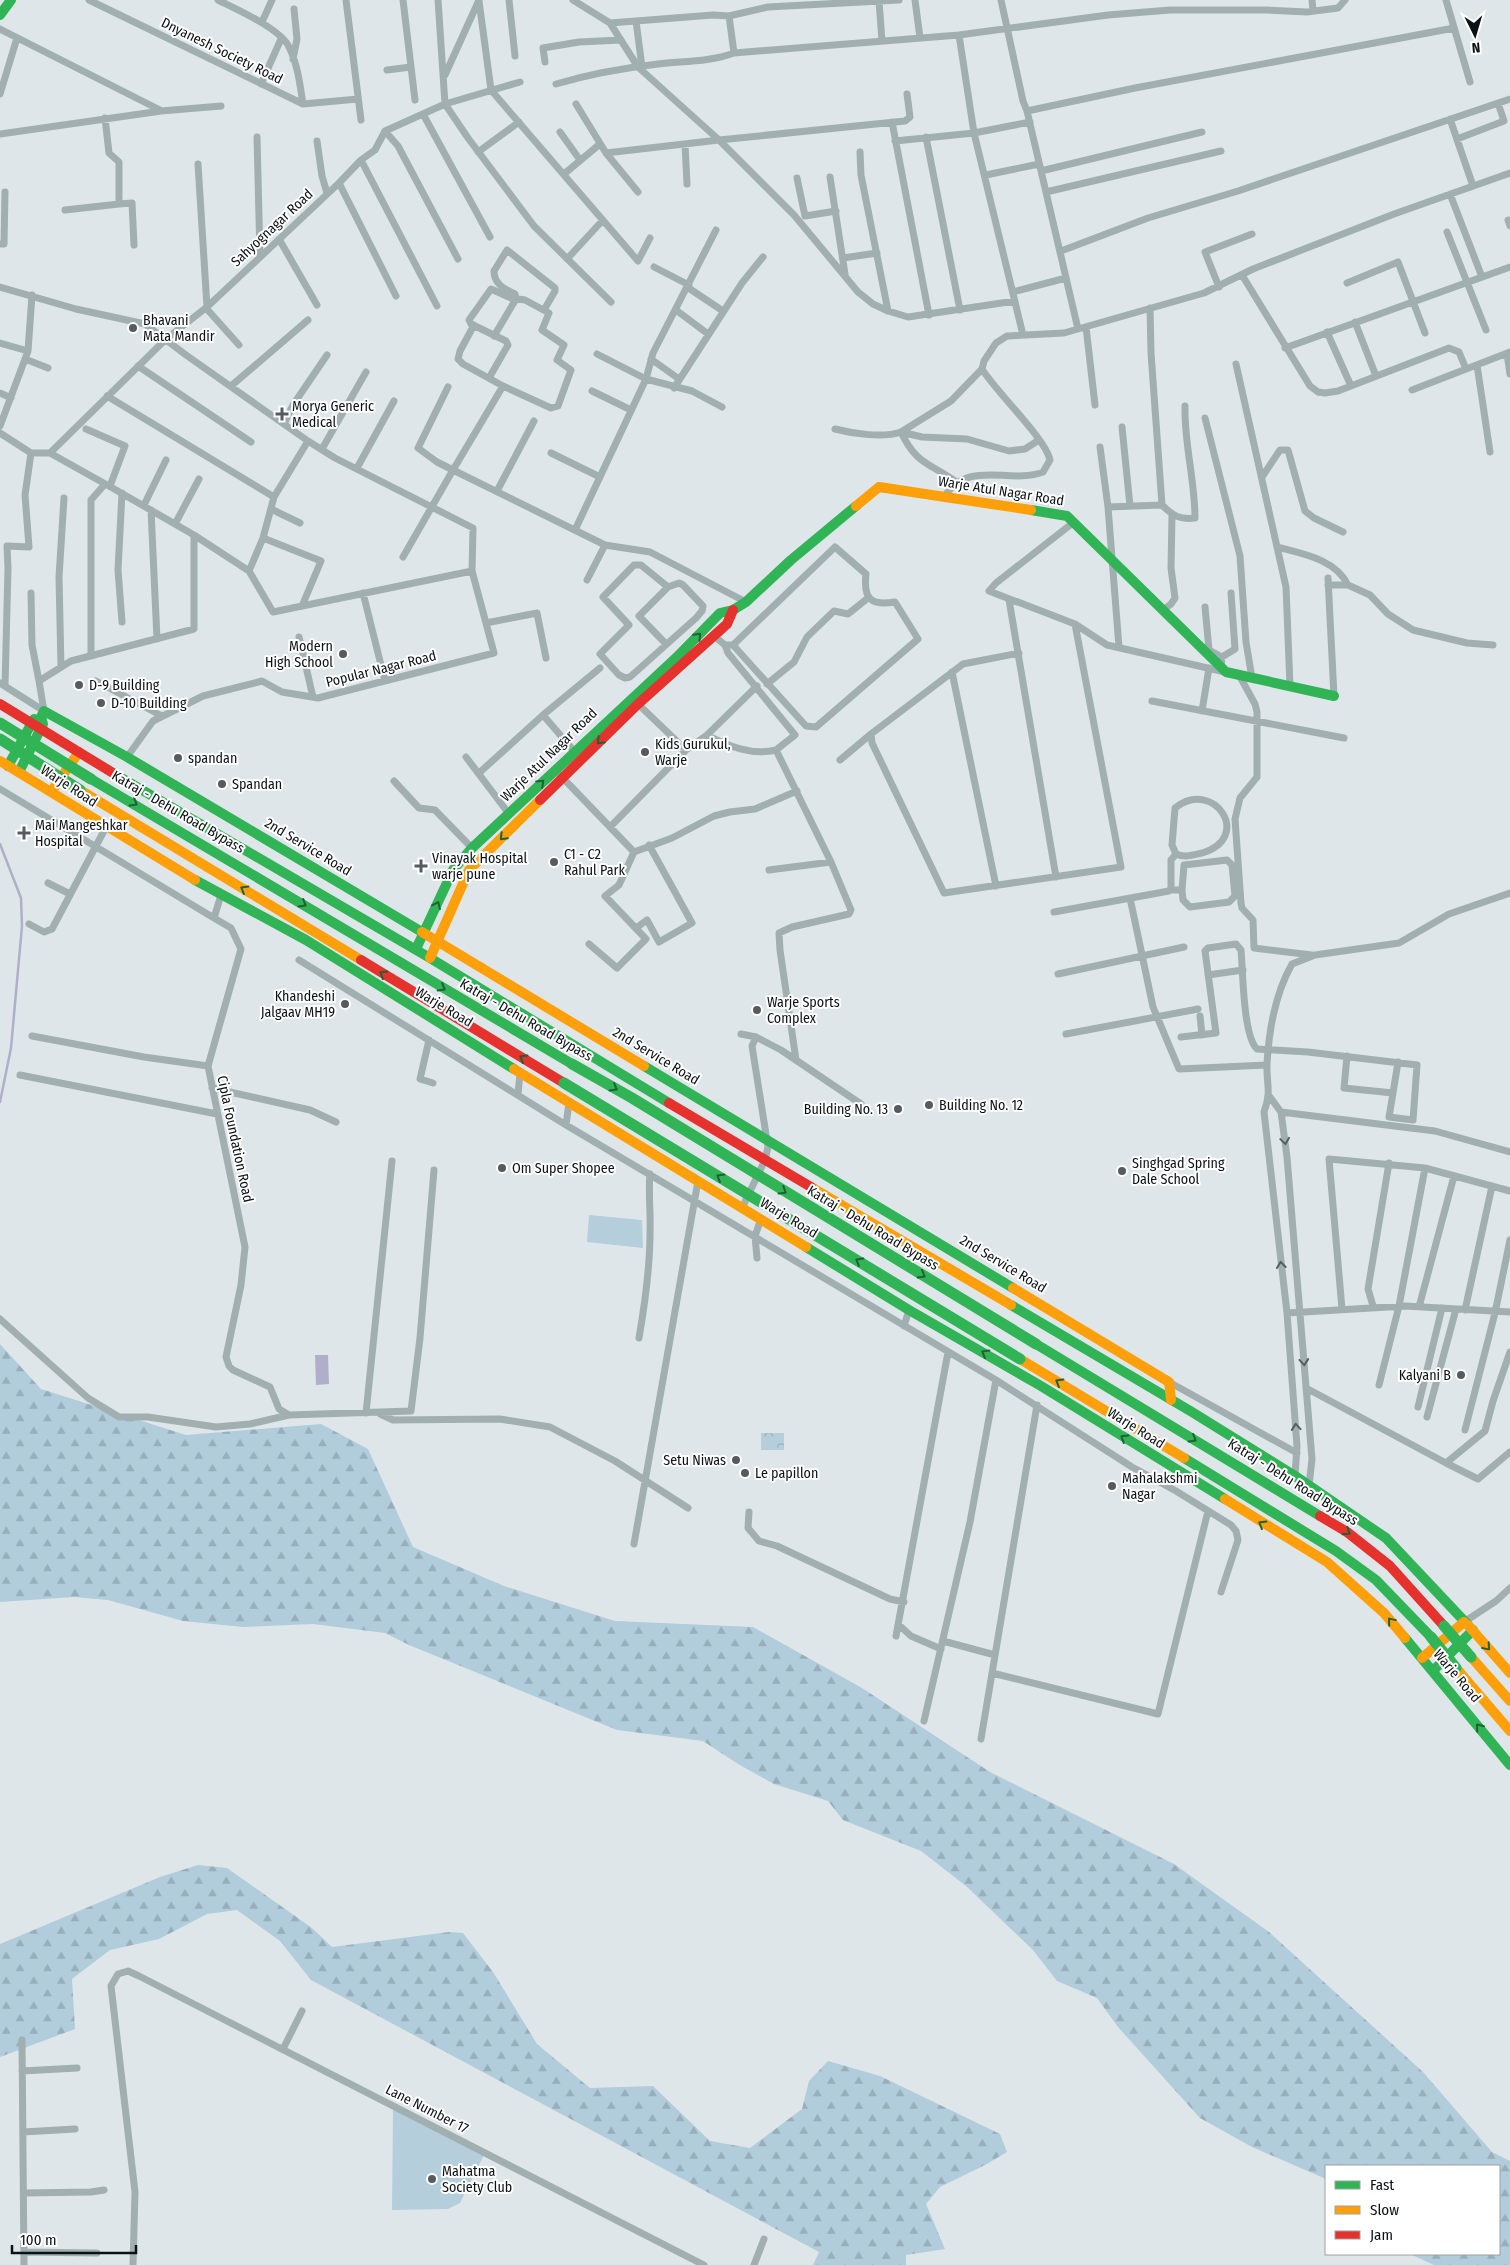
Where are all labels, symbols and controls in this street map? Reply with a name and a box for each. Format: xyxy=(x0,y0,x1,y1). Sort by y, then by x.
north arrow xyxy=(1450,10,1500,60)
street label: Dnyanesh Society Road xyxy=(158,14,286,88)
text: N xyxy=(1471,39,1481,56)
street label: Sahyognagar Road xyxy=(228,186,316,270)
place label: Bhavani Mata Mandir xyxy=(143,312,215,345)
marker: Bhavani Mata Mandir xyxy=(127,322,139,334)
place label: Morya Generic Medical xyxy=(292,398,374,431)
marker: Morya Generic Medical xyxy=(276,408,288,420)
street label: Warje Atul Nagar Road xyxy=(937,473,1065,509)
one-way arrow xyxy=(692,633,701,642)
place label: Modern High School xyxy=(265,638,333,671)
street label: Popular Nagar Road xyxy=(324,647,438,691)
marker: Modern High School xyxy=(337,648,349,660)
place label: D-9 Building xyxy=(89,677,160,694)
marker: D-9 Building xyxy=(73,679,85,691)
place label: D-10 Building xyxy=(111,695,187,712)
marker: D-10 Building xyxy=(95,697,107,709)
street label: Warje Atul Nagar Road xyxy=(497,705,601,805)
one-way arrow xyxy=(596,735,605,744)
place label: Kids Gurukul, Warje xyxy=(655,736,731,769)
marker: Kids Gurukul, Warje xyxy=(639,746,651,758)
place label: spandan xyxy=(188,750,237,767)
marker: spandan xyxy=(172,752,184,764)
street label: Warje Road xyxy=(37,761,101,811)
street label: Katraj - Dehu Road Bypass xyxy=(109,767,247,857)
place label: Spandan xyxy=(232,776,282,793)
marker: Spandan xyxy=(216,778,228,790)
one-way arrow xyxy=(535,780,544,789)
one-way arrow xyxy=(128,796,137,806)
street label: 2nd Service Road xyxy=(262,815,354,879)
place label: Mai Mangeshkar Hospital xyxy=(35,817,128,850)
marker: Mai Mangeshkar Hospital xyxy=(17,826,31,840)
one-way arrow xyxy=(499,831,508,840)
place label: C1 - C2 Rahul Park xyxy=(564,846,625,879)
place label: Vinayak Hospital warje pune xyxy=(432,850,527,883)
marker: C1 - C2 Rahul Park xyxy=(548,856,560,868)
marker: Vinayak Hospital warje pune xyxy=(414,859,428,873)
one-way arrow xyxy=(241,886,250,896)
one-way arrow xyxy=(298,897,307,907)
one-way arrow xyxy=(431,902,441,911)
one-way arrow xyxy=(380,970,389,980)
street label: Katraj - Dehu Road Bypass xyxy=(457,975,595,1065)
one-way arrow xyxy=(437,981,446,991)
street label: Warje Road xyxy=(412,983,476,1031)
place label: Khandeshi Jalgaav MH19 xyxy=(261,988,335,1021)
place label: Warje Sports Complex xyxy=(767,994,840,1027)
marker: Khandeshi Jalgaav MH19 xyxy=(339,998,351,1010)
marker: Warje Sports Complex xyxy=(751,1004,763,1016)
street label: 2nd Service Road xyxy=(610,1024,702,1088)
one-way arrow xyxy=(519,1054,528,1064)
street label: Cipla Foundation Road xyxy=(213,1074,257,1204)
one-way arrow xyxy=(609,1082,618,1092)
place label: Building No. 12 xyxy=(939,1097,1023,1114)
marker: Building No. 12 xyxy=(923,1099,935,1111)
place label: Building No. 13 xyxy=(804,1101,888,1118)
marker: Building No. 13 xyxy=(892,1103,904,1115)
one-way arrow xyxy=(1279,1138,1290,1146)
place label: Singhgad Spring Dale School xyxy=(1132,1155,1225,1188)
place label: Om Super Shopee xyxy=(512,1160,615,1177)
marker: Om Super Shopee xyxy=(496,1162,508,1174)
marker: Singhgad Spring Dale School xyxy=(1116,1165,1128,1177)
one-way arrow xyxy=(716,1174,725,1184)
street label: Katraj - Dehu Road Bypass xyxy=(804,1182,942,1274)
one-way arrow xyxy=(778,1185,787,1195)
street label: Warje Road xyxy=(757,1194,821,1242)
street label: 2nd Service Road xyxy=(957,1232,1049,1296)
one-way arrow xyxy=(855,1258,864,1268)
one-way arrow xyxy=(1276,1261,1287,1269)
one-way arrow xyxy=(917,1269,926,1279)
one-way arrow xyxy=(981,1350,990,1360)
one-way arrow xyxy=(1298,1358,1309,1366)
place label: Kalyani B xyxy=(1399,1367,1451,1384)
marker: Kalyani B xyxy=(1455,1369,1467,1381)
one-way arrow xyxy=(1055,1379,1064,1389)
street label: Warje Road xyxy=(1104,1404,1168,1452)
one-way arrow xyxy=(1291,1423,1302,1431)
one-way arrow xyxy=(1187,1433,1196,1443)
one-way arrow xyxy=(1120,1434,1129,1444)
street label: Katraj - Dehu Road Bypass xyxy=(1225,1435,1361,1529)
place label: Setu Niwas xyxy=(663,1452,726,1469)
marker: Setu Niwas xyxy=(730,1454,742,1466)
place label: Le papillon xyxy=(755,1465,818,1482)
marker: Le papillon xyxy=(739,1467,751,1479)
place label: Mahalakshmi Nagar xyxy=(1122,1470,1198,1503)
marker: Mahalakshmi Nagar xyxy=(1106,1480,1118,1492)
one-way arrow xyxy=(1258,1520,1267,1530)
one-way arrow xyxy=(1341,1526,1351,1535)
one-way arrow xyxy=(1387,1617,1396,1626)
one-way arrow xyxy=(1482,1642,1491,1651)
street label: Warje Road xyxy=(1430,1646,1484,1706)
one-way arrow xyxy=(1477,1724,1485,1733)
street label: Lane Number 17 xyxy=(383,2081,472,2137)
place label: Mahatma Society Club xyxy=(442,2163,512,2196)
legend xyxy=(1325,2165,1500,2255)
marker: Mahatma Society Club xyxy=(426,2173,438,2185)
text: Fast xyxy=(1370,2176,1394,2194)
text: Slow xyxy=(1370,2201,1399,2219)
scale bar xyxy=(12,2222,136,2254)
text: Jam xyxy=(1370,2226,1393,2244)
text: 100 m xyxy=(20,2231,57,2249)

